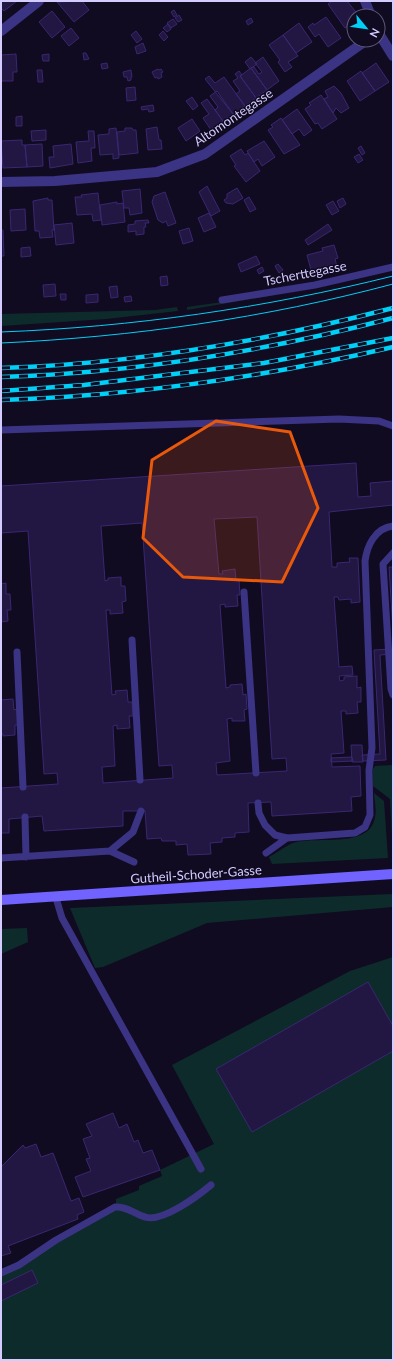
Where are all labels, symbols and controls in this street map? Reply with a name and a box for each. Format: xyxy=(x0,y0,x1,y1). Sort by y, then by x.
north arrow xyxy=(346,8,386,48)
text: N xyxy=(367,26,383,40)
street label: Altomontegasse xyxy=(190,85,276,149)
street label: Tscherttegasse xyxy=(262,257,348,289)
street label: Gutheil-Schoder-Gasse xyxy=(130,861,262,887)

